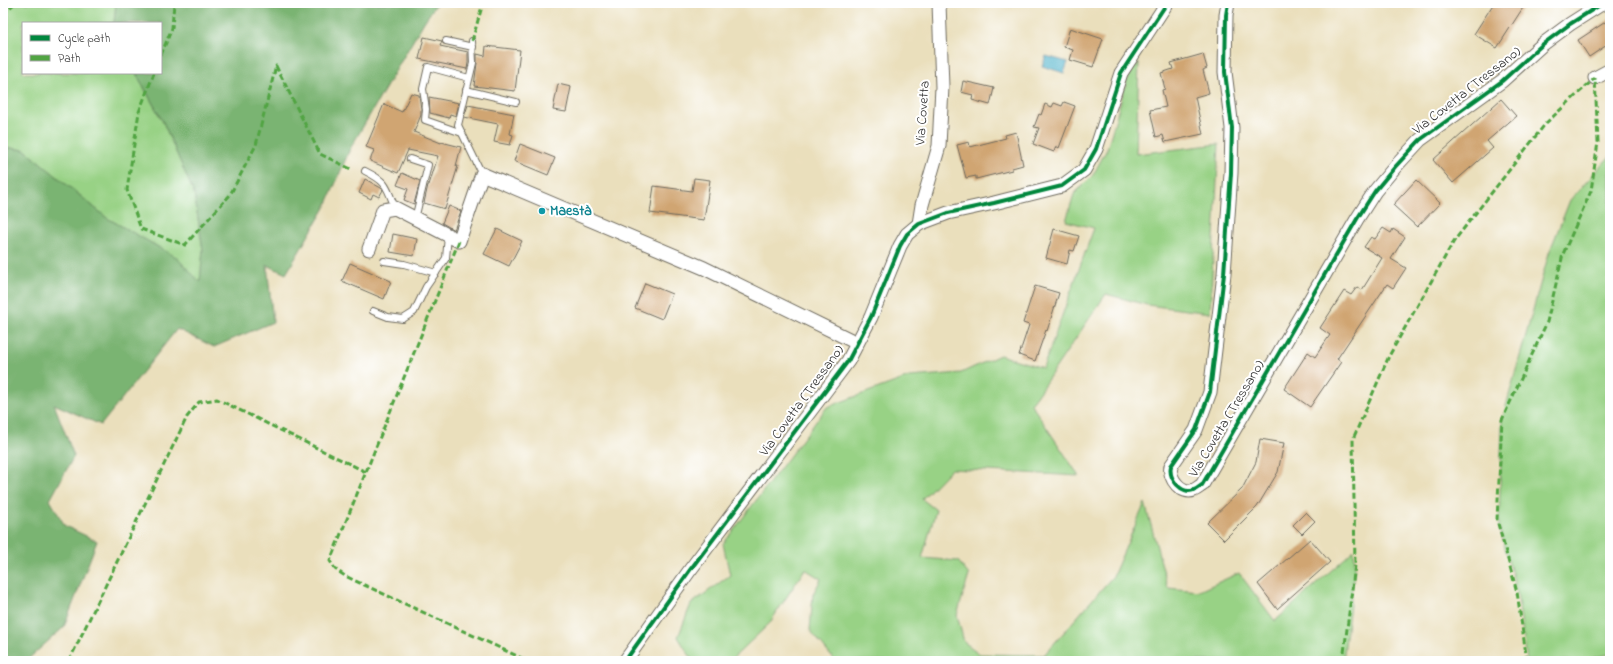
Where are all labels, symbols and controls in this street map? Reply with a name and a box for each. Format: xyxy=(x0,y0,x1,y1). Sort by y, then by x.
legend xyxy=(22,22,162,74)
text: Cycle path xyxy=(58,30,110,49)
street label: Via Covetta (Tressano) xyxy=(1407,42,1526,141)
text: Path xyxy=(58,50,81,68)
street label: Via Covetta xyxy=(910,80,936,147)
place label: Maestà xyxy=(550,201,592,222)
marker: Maestà xyxy=(537,206,547,216)
street label: Via Covetta (Tressano) xyxy=(754,341,850,462)
street label: Via Covetta (Tressano) xyxy=(1183,357,1270,482)

